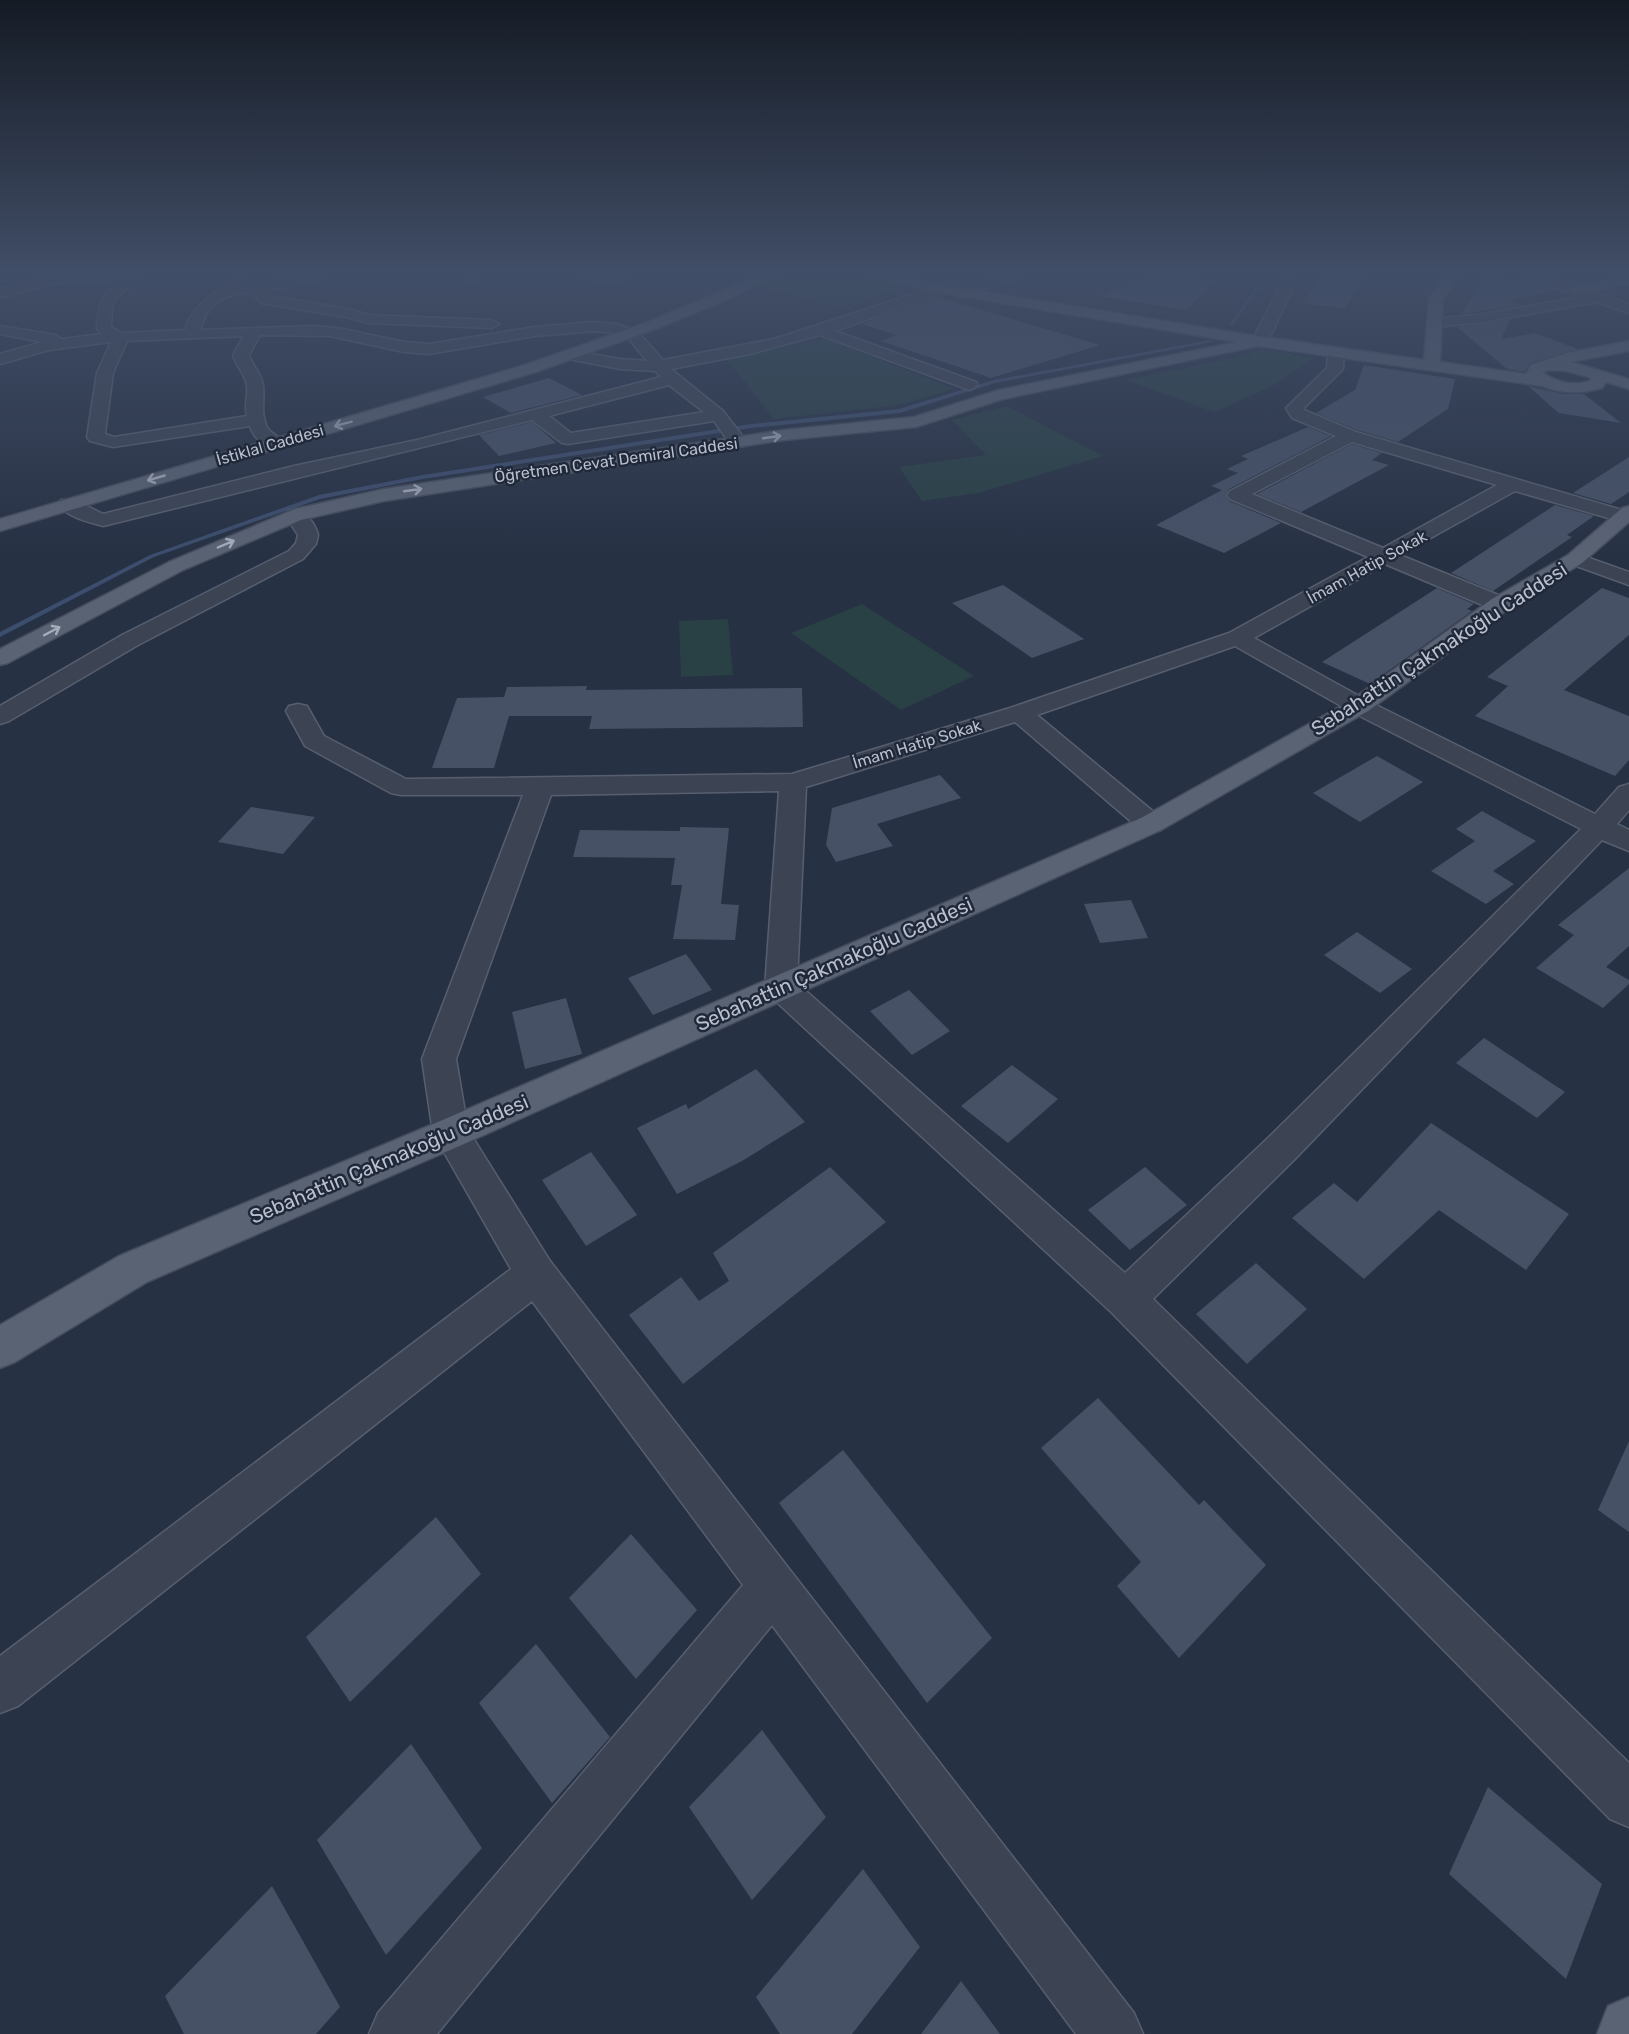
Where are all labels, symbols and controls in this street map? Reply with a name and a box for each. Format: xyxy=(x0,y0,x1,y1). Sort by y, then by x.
one-way arrow xyxy=(334,419,353,431)
street label: İstiklal Caddesi xyxy=(214,421,326,469)
one-way arrow xyxy=(761,432,781,443)
street label: Öğretmen Cevat Demiral Caddesi xyxy=(493,434,739,486)
one-way arrow xyxy=(147,473,166,484)
one-way arrow xyxy=(402,485,422,496)
street label: İmam Hatip Sokak xyxy=(1304,526,1431,608)
one-way arrow xyxy=(217,538,235,549)
street label: Sebahattin Çakmakoğlu Caddesi xyxy=(1307,557,1571,741)
one-way arrow xyxy=(42,625,60,636)
street label: İmam Hatip Sokak xyxy=(850,715,984,773)
street label: Sebahattin Çakmakoğlu Caddesi xyxy=(692,892,976,1036)
street label: Sebahattin Çakmakoğlu Caddesi xyxy=(246,1089,532,1229)

